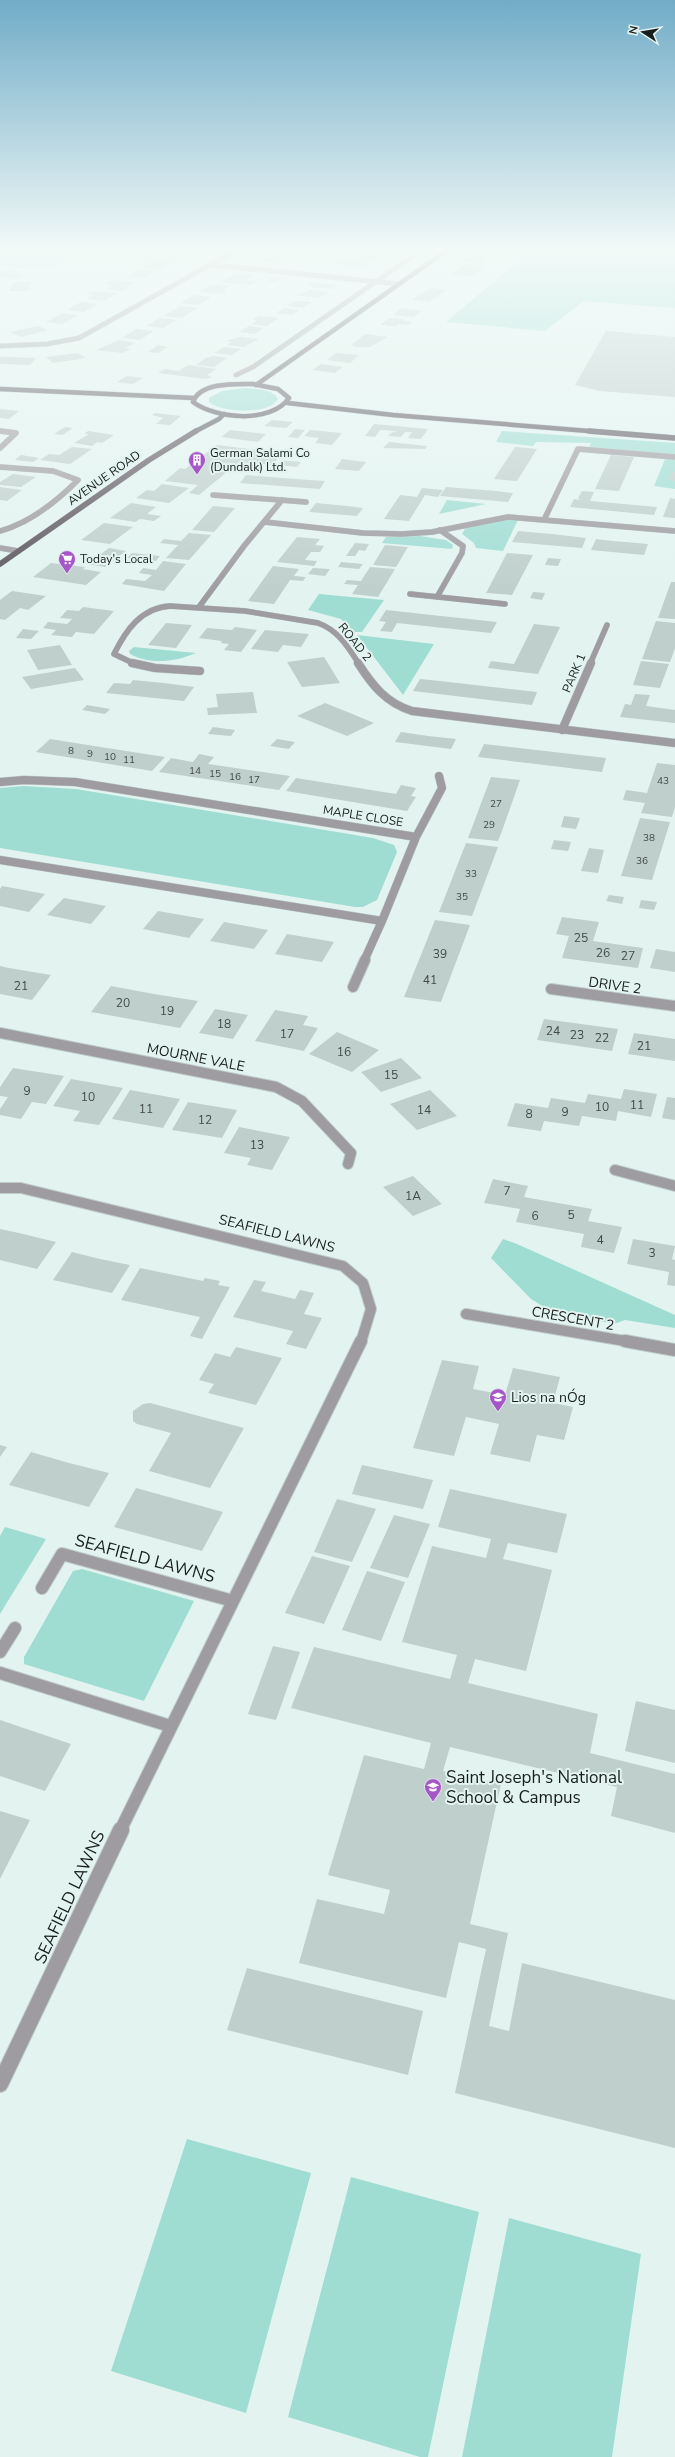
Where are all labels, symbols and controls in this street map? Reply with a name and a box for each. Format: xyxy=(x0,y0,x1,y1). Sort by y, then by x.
north arrow xyxy=(623,12,663,52)
text: N xyxy=(626,24,642,36)
place label: German Salami Co (Dundalk) Ltd. xyxy=(210,445,310,475)
street label: AVENUE ROAD xyxy=(64,447,144,509)
building icon: German Salami Co (Dundalk) Ltd. xyxy=(187,450,207,475)
supermarket icon: Today's Local xyxy=(57,549,77,574)
place label: Today's Local xyxy=(80,551,153,567)
street label: ROAD 2 xyxy=(335,619,375,665)
street label: PARK 1 xyxy=(559,651,589,695)
house number: 8 xyxy=(68,744,74,758)
house number: 9 xyxy=(87,747,93,761)
house number: 10 xyxy=(104,750,116,764)
house number: 11 xyxy=(123,753,135,767)
house number: 14 xyxy=(189,764,201,778)
house number: 15 xyxy=(209,767,221,781)
house number: 16 xyxy=(229,770,241,784)
house number: 17 xyxy=(248,773,260,787)
house number: 43 xyxy=(657,774,669,788)
house number: 27 xyxy=(490,797,502,811)
street label: MAPLE CLOSE xyxy=(322,802,404,830)
house number: 29 xyxy=(483,818,495,832)
house number: 38 xyxy=(643,831,655,845)
house number: 36 xyxy=(636,854,648,868)
house number: 33 xyxy=(465,867,477,881)
house number: 35 xyxy=(456,890,468,904)
house number: 25 xyxy=(574,930,588,946)
house number: 26 xyxy=(596,945,610,961)
house number: 39 xyxy=(433,946,447,962)
house number: 27 xyxy=(621,948,635,964)
house number: 41 xyxy=(423,972,437,988)
street label: DRIVE 2 xyxy=(587,972,643,999)
house number: 21 xyxy=(14,978,28,994)
house number: 20 xyxy=(116,995,130,1011)
house number: 19 xyxy=(160,1003,174,1019)
house number: 18 xyxy=(217,1016,231,1032)
house number: 24 xyxy=(546,1023,560,1039)
house number: 17 xyxy=(280,1026,294,1042)
house number: 23 xyxy=(570,1027,584,1043)
house number: 22 xyxy=(595,1030,609,1046)
house number: 21 xyxy=(637,1038,651,1054)
street label: MOURNE VALE xyxy=(145,1039,246,1076)
house number: 16 xyxy=(337,1044,351,1060)
house number: 15 xyxy=(384,1067,398,1083)
house number: 9 xyxy=(23,1083,31,1099)
house number: 10 xyxy=(81,1089,95,1105)
house number: 11 xyxy=(630,1097,644,1113)
house number: 10 xyxy=(595,1099,609,1115)
house number: 11 xyxy=(139,1101,153,1117)
house number: 14 xyxy=(417,1102,431,1118)
house number: 9 xyxy=(561,1104,569,1120)
house number: 8 xyxy=(525,1106,533,1122)
house number: 12 xyxy=(198,1112,212,1128)
house number: 13 xyxy=(250,1137,264,1153)
house number: 7 xyxy=(503,1183,511,1199)
house number: 1A xyxy=(405,1188,421,1204)
house number: 5 xyxy=(567,1207,575,1223)
house number: 6 xyxy=(531,1208,539,1224)
street label: SEAFIELD LAWNS xyxy=(217,1210,337,1257)
house number: 4 xyxy=(596,1232,604,1248)
house number: 3 xyxy=(648,1245,656,1261)
street label: CRESCENT 2 xyxy=(530,1302,616,1335)
school or university icon: Lios na nÓg xyxy=(488,1387,508,1412)
place label: Lios na nÓg xyxy=(511,1388,586,1407)
street label: SEAFIELD LAWNS xyxy=(72,1529,218,1588)
place label: Saint Joseph's National School & Campus xyxy=(446,1766,622,1809)
school or university icon: Saint Joseph's National School & Campus xyxy=(423,1777,443,1802)
street label: SEAFIELD LAWNS xyxy=(29,1827,110,1968)

